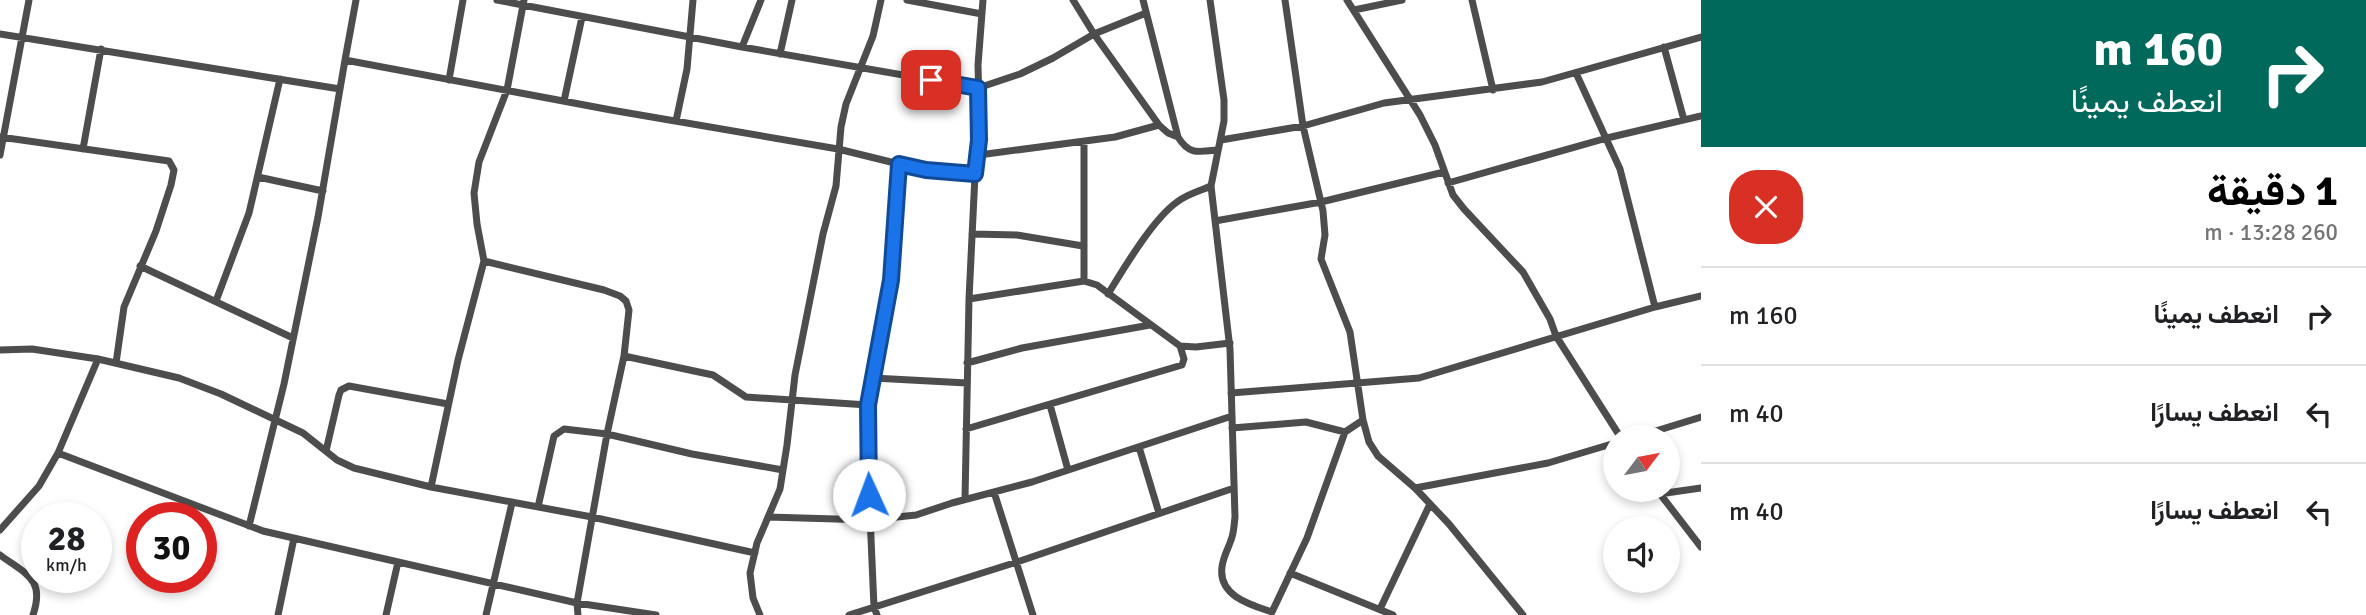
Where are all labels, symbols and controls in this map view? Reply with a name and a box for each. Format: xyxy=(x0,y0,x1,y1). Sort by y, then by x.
text: 160 m xyxy=(2093,19,2223,79)
icon: right xyxy=(2247,28,2338,119)
pin xyxy=(901,50,961,110)
icon: arrive xyxy=(912,61,950,99)
text: انعطف يمينًا xyxy=(2071,82,2223,121)
text: 1 دقيقة xyxy=(2207,166,2338,217)
button: close xyxy=(1729,170,1803,244)
text: 260 m · 13:28 xyxy=(2204,218,2338,247)
icon: right xyxy=(2300,297,2338,335)
text: انعطف يمينًا xyxy=(2153,299,2279,331)
text: 160 m xyxy=(1729,300,1798,332)
icon: left xyxy=(2300,395,2338,433)
text: انعطف يسارًا xyxy=(2150,397,2279,429)
text: 40 m xyxy=(1729,398,1784,430)
north arrow xyxy=(1603,425,1680,502)
map controls xyxy=(1603,425,1680,593)
position arrow xyxy=(832,458,906,532)
icon: left xyxy=(2300,493,2338,531)
text: انعطف يسارًا xyxy=(2150,495,2279,527)
text: 40 m xyxy=(1729,496,1784,528)
speed limit sign: 30 xyxy=(126,502,217,593)
button: sound xyxy=(1603,516,1680,593)
text: 28 xyxy=(48,517,85,560)
text: km/h xyxy=(46,554,87,576)

